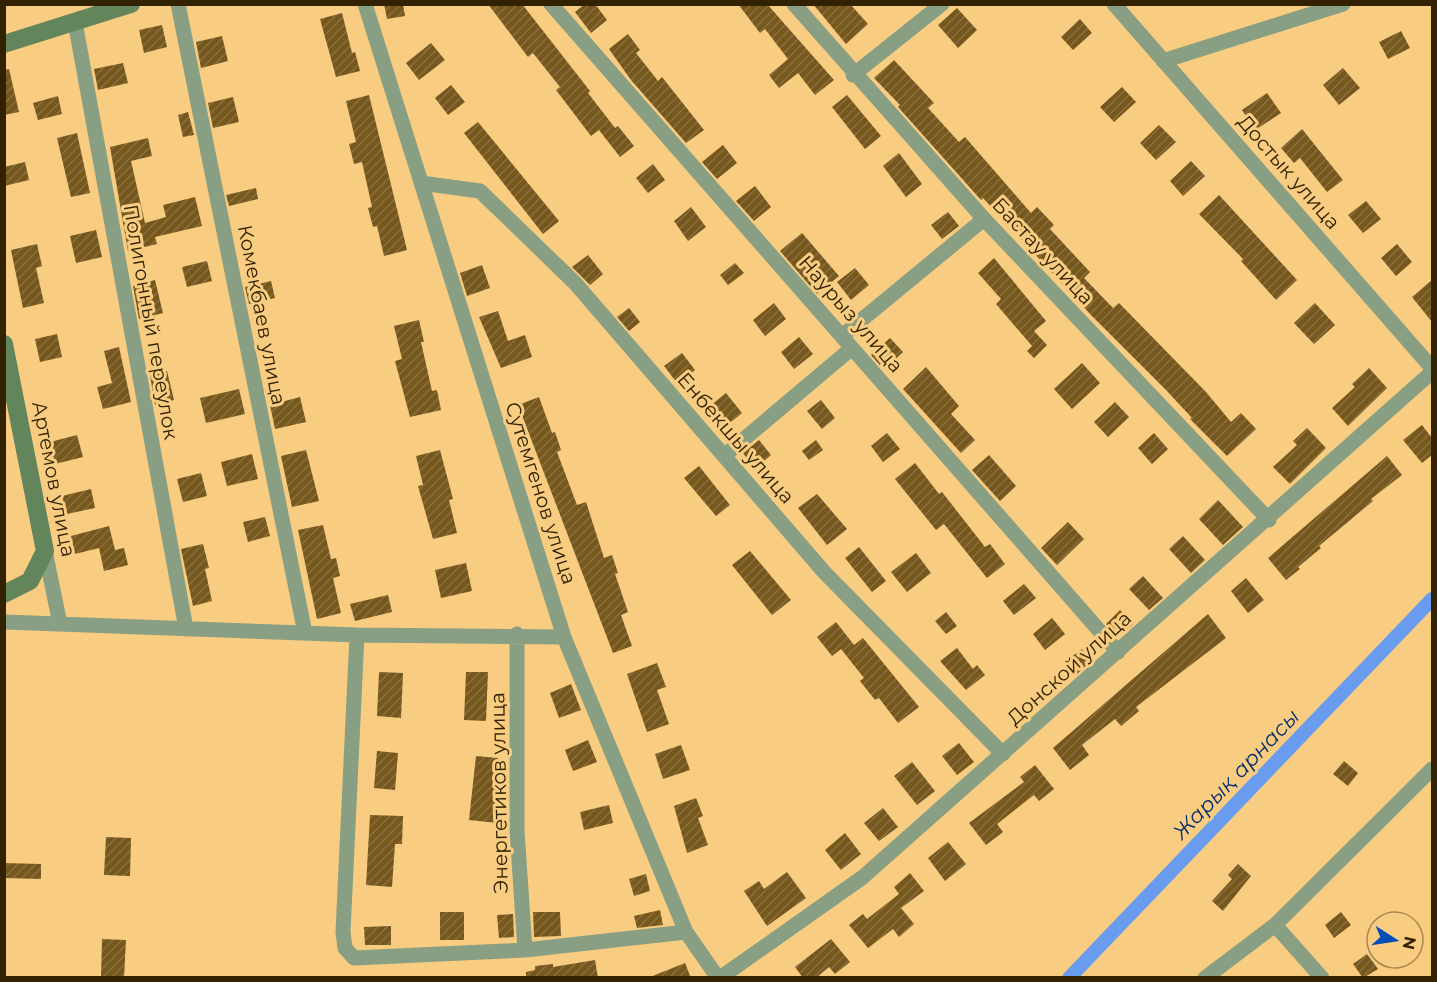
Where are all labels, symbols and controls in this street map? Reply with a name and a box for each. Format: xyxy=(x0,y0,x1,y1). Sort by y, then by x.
street label: Достык улица xyxy=(1233,110,1345,234)
street label: Бастау улица xyxy=(987,193,1099,309)
street label: Полигонный переулок xyxy=(118,203,184,442)
street label: Комекбаев улица xyxy=(233,223,291,407)
street label: Наурыз улица xyxy=(794,251,908,377)
street label: Енбекшы улица xyxy=(673,368,799,508)
street label: Артемов улица xyxy=(27,399,81,559)
street label: Сутемгенов улица xyxy=(500,399,582,587)
street label: Донской улица xyxy=(1002,606,1136,730)
street label: Энергетиков улица xyxy=(485,692,513,894)
water label: Жарық арнасы xyxy=(1167,704,1304,845)
north arrow xyxy=(1365,910,1425,970)
text: N xyxy=(1399,935,1420,951)

